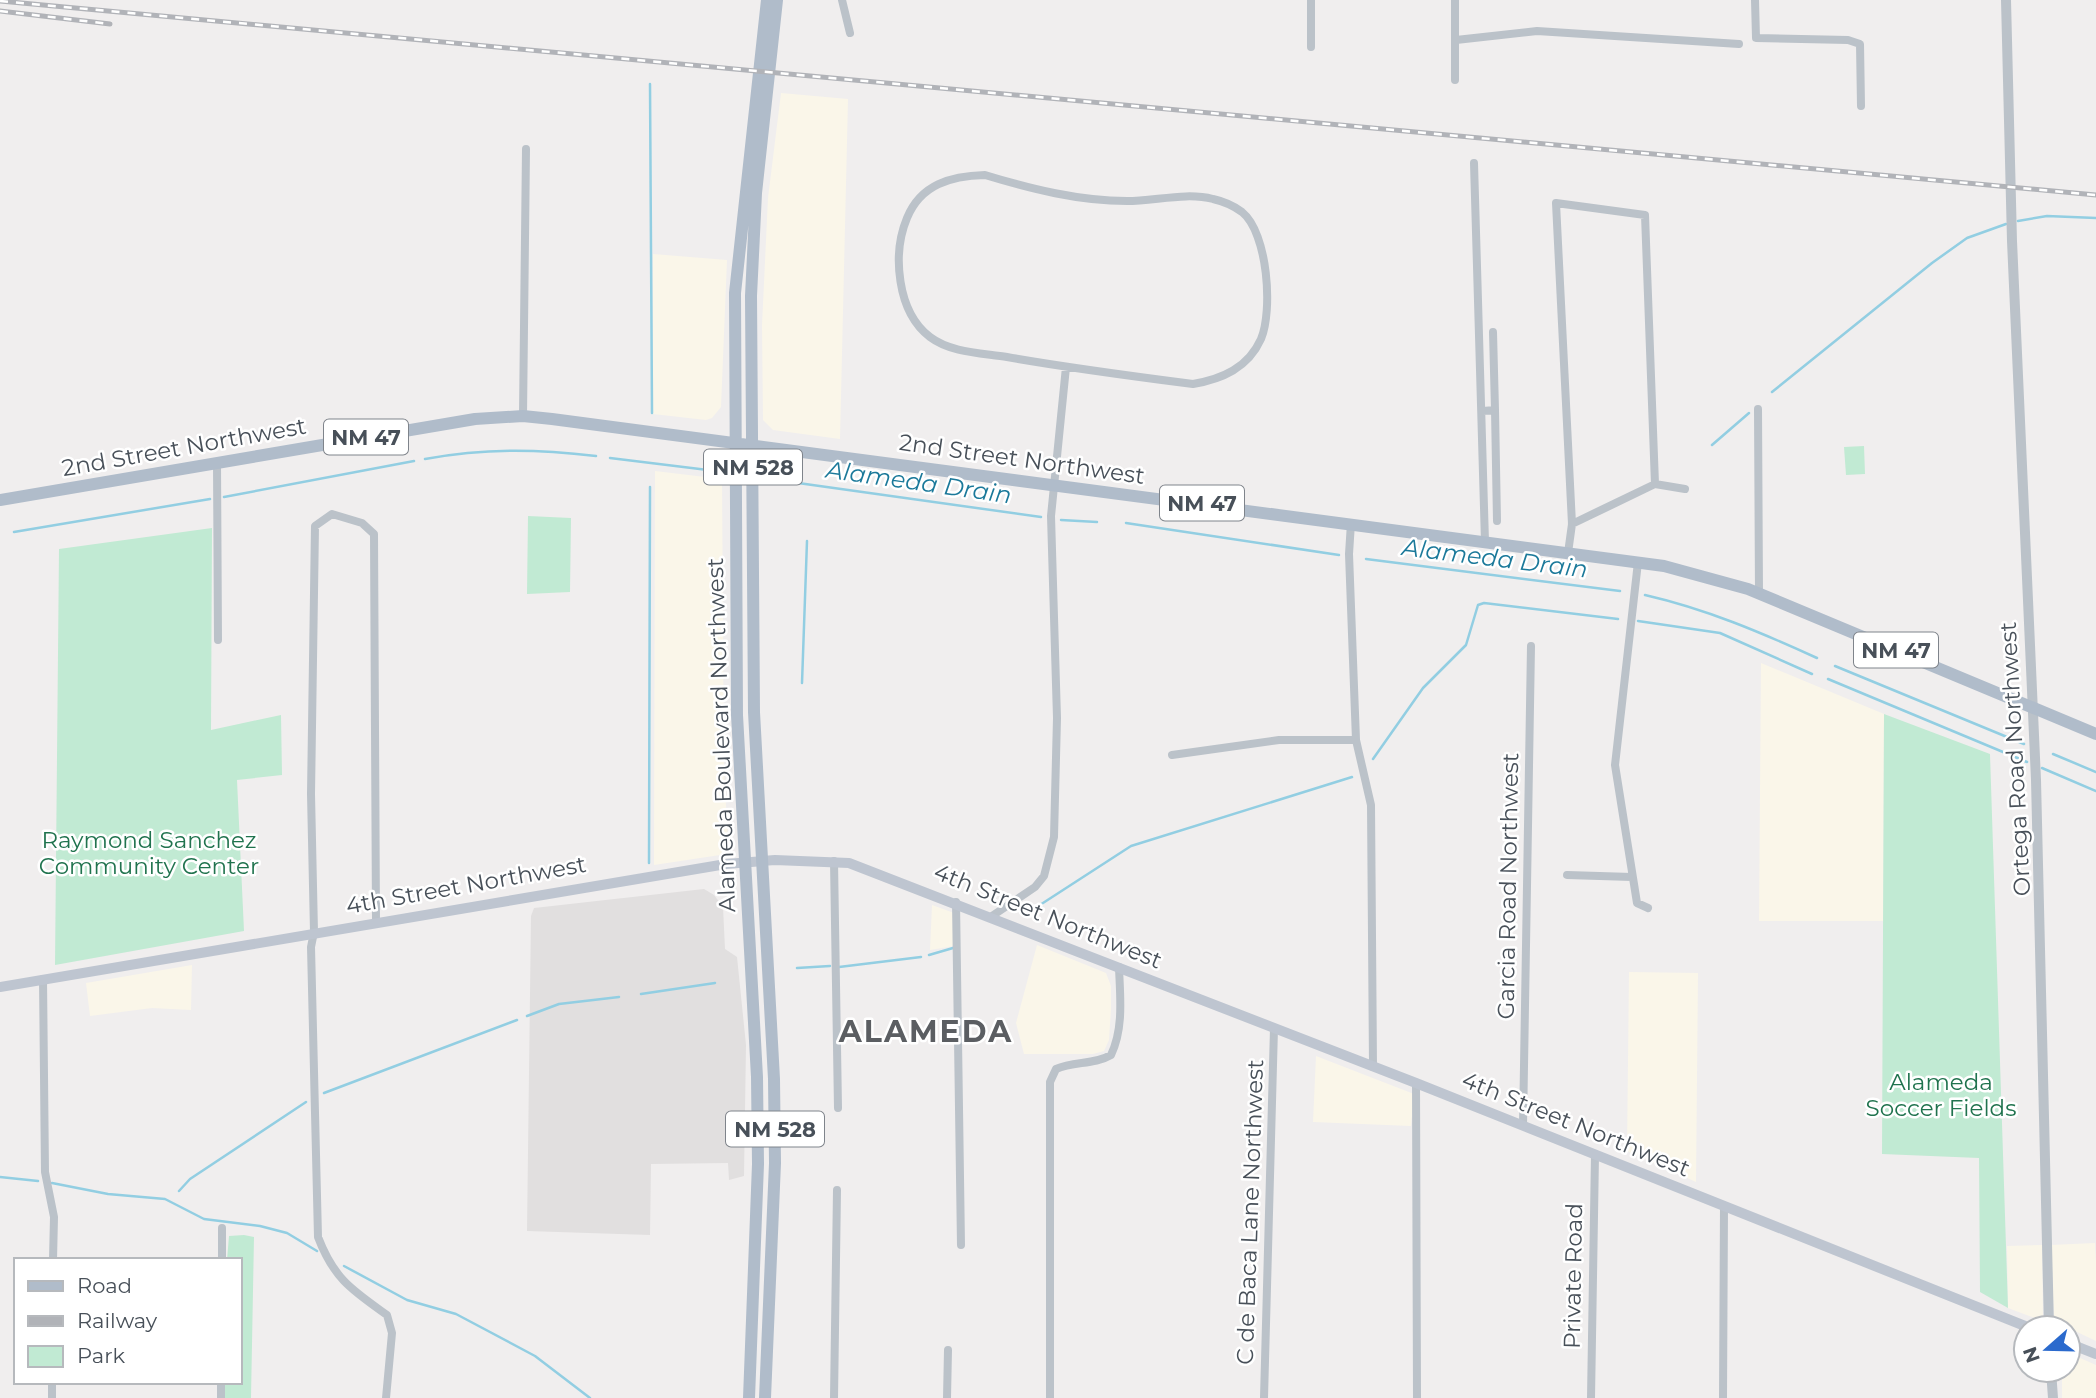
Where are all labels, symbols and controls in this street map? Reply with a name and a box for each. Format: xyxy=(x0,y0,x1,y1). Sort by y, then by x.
street label: 2nd Street Northwest xyxy=(60,412,308,482)
road number: NM 47 xyxy=(324,420,408,454)
street label: 2nd Street Northwest xyxy=(898,428,1146,490)
road number: NM 528 xyxy=(704,449,802,484)
water label: Alameda Drain xyxy=(822,454,1014,509)
road number: NM 47 xyxy=(1160,486,1244,520)
water label: Alameda Drain xyxy=(1399,532,1589,584)
street label: Alameda Boulevard Northwest xyxy=(701,557,741,913)
street label: Ortega Road Northwest xyxy=(1994,621,2036,897)
road number: NM 47 xyxy=(1854,632,1938,668)
street label: Garcia Road Northwest xyxy=(1492,752,1524,1020)
park label: Raymond Sanchez Community Center xyxy=(39,826,259,880)
street label: 4th Street Northwest xyxy=(344,850,588,920)
street label: 4th Street Northwest xyxy=(930,857,1166,975)
district label: ALAMEDA xyxy=(838,1013,1013,1050)
street label: C de Baca Lane Northwest xyxy=(1231,1059,1269,1365)
street label: 4th Street Northwest xyxy=(1458,1065,1694,1183)
park label: Alameda Soccer Fields xyxy=(1866,1068,2016,1122)
road number: NM 528 xyxy=(726,1112,824,1146)
street label: Private Road xyxy=(1558,1203,1588,1349)
legend xyxy=(14,1258,242,1384)
text: Road xyxy=(77,1273,132,1298)
text: Railway xyxy=(77,1308,158,1333)
north arrow xyxy=(2012,1314,2082,1384)
text: Park xyxy=(77,1343,125,1368)
text: N xyxy=(2018,1343,2045,1366)

